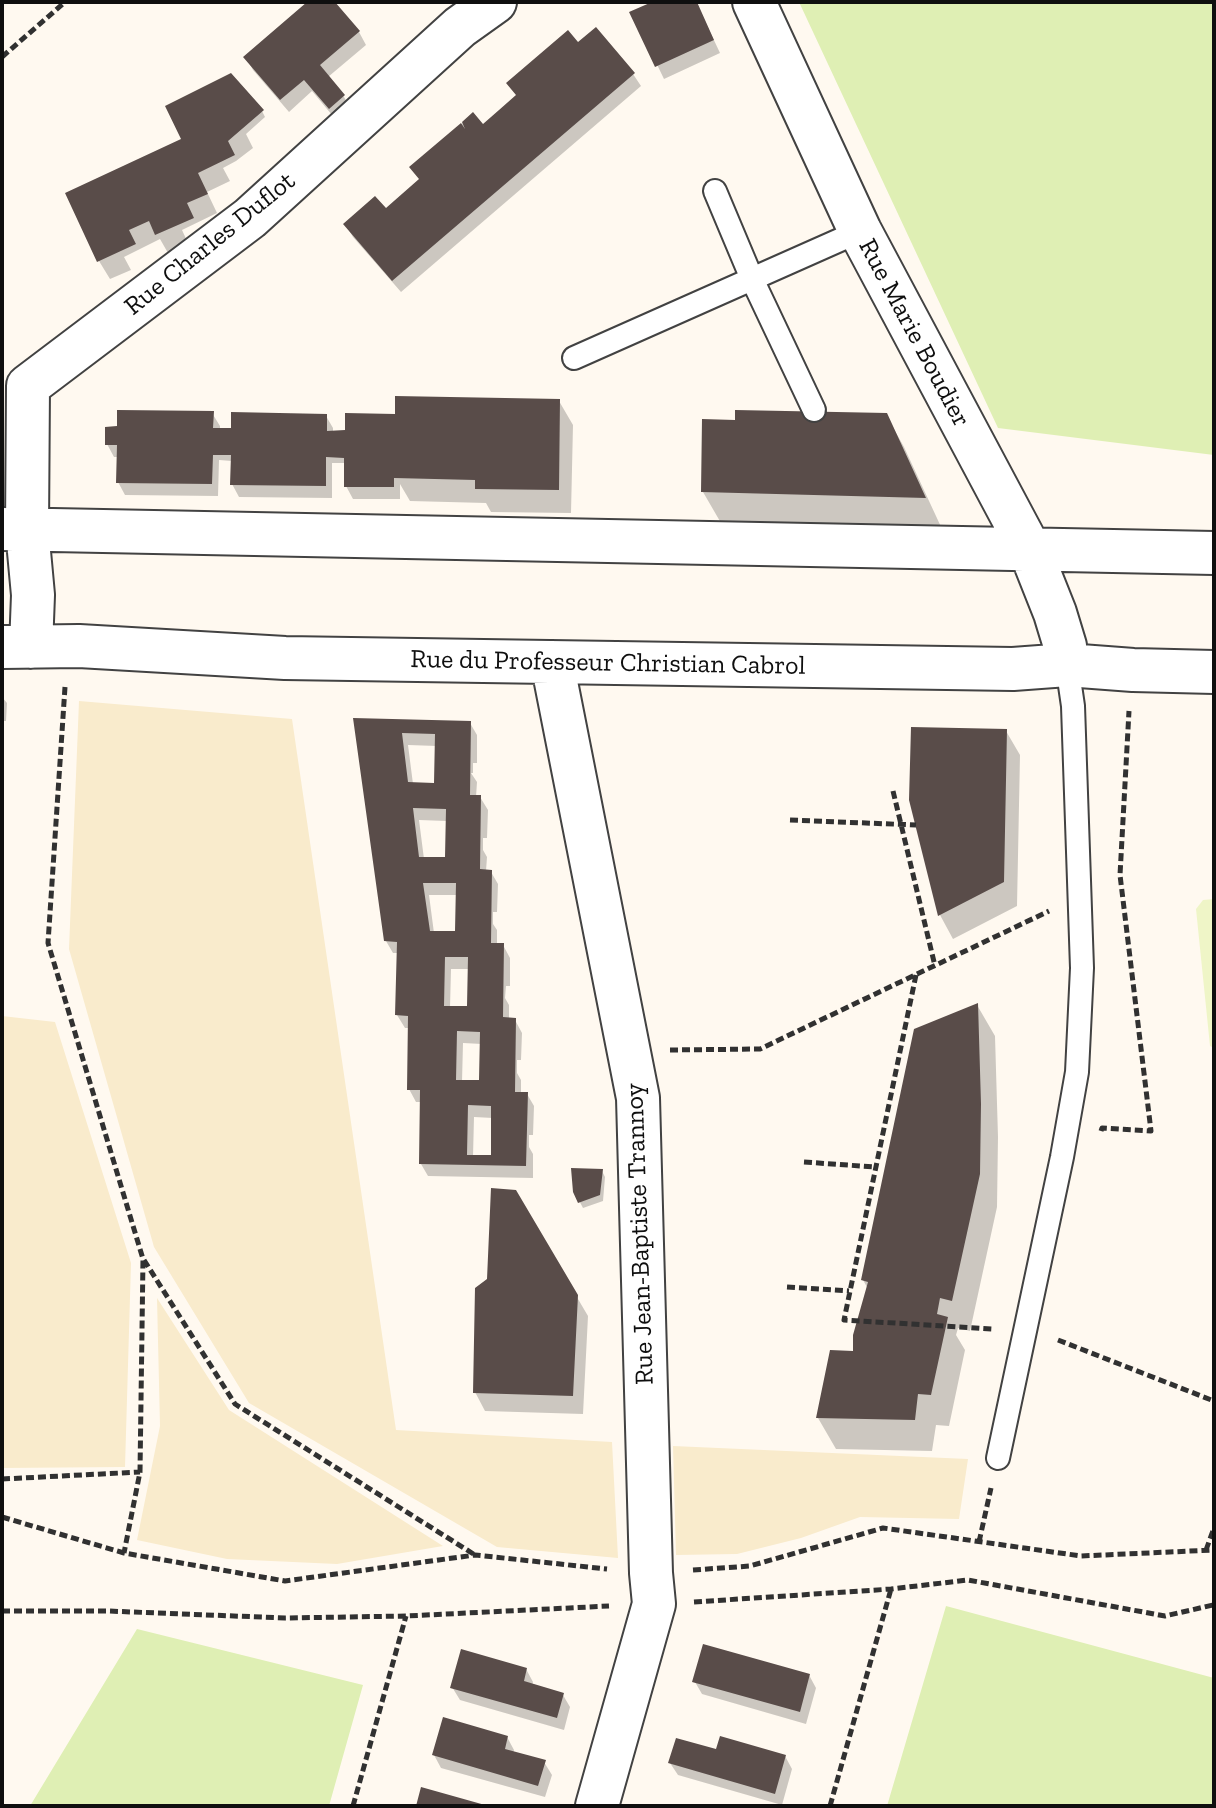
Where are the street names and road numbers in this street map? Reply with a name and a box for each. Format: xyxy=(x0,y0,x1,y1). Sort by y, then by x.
street label: Rue Charles Duflot xyxy=(118,166,302,322)
street label: Rue Marie Boudier xyxy=(851,234,977,432)
street label: Rue du Professeur Christian Cabrol xyxy=(410,644,806,682)
street label: Rue Jean-Baptiste Trannoy xyxy=(619,1083,661,1385)

